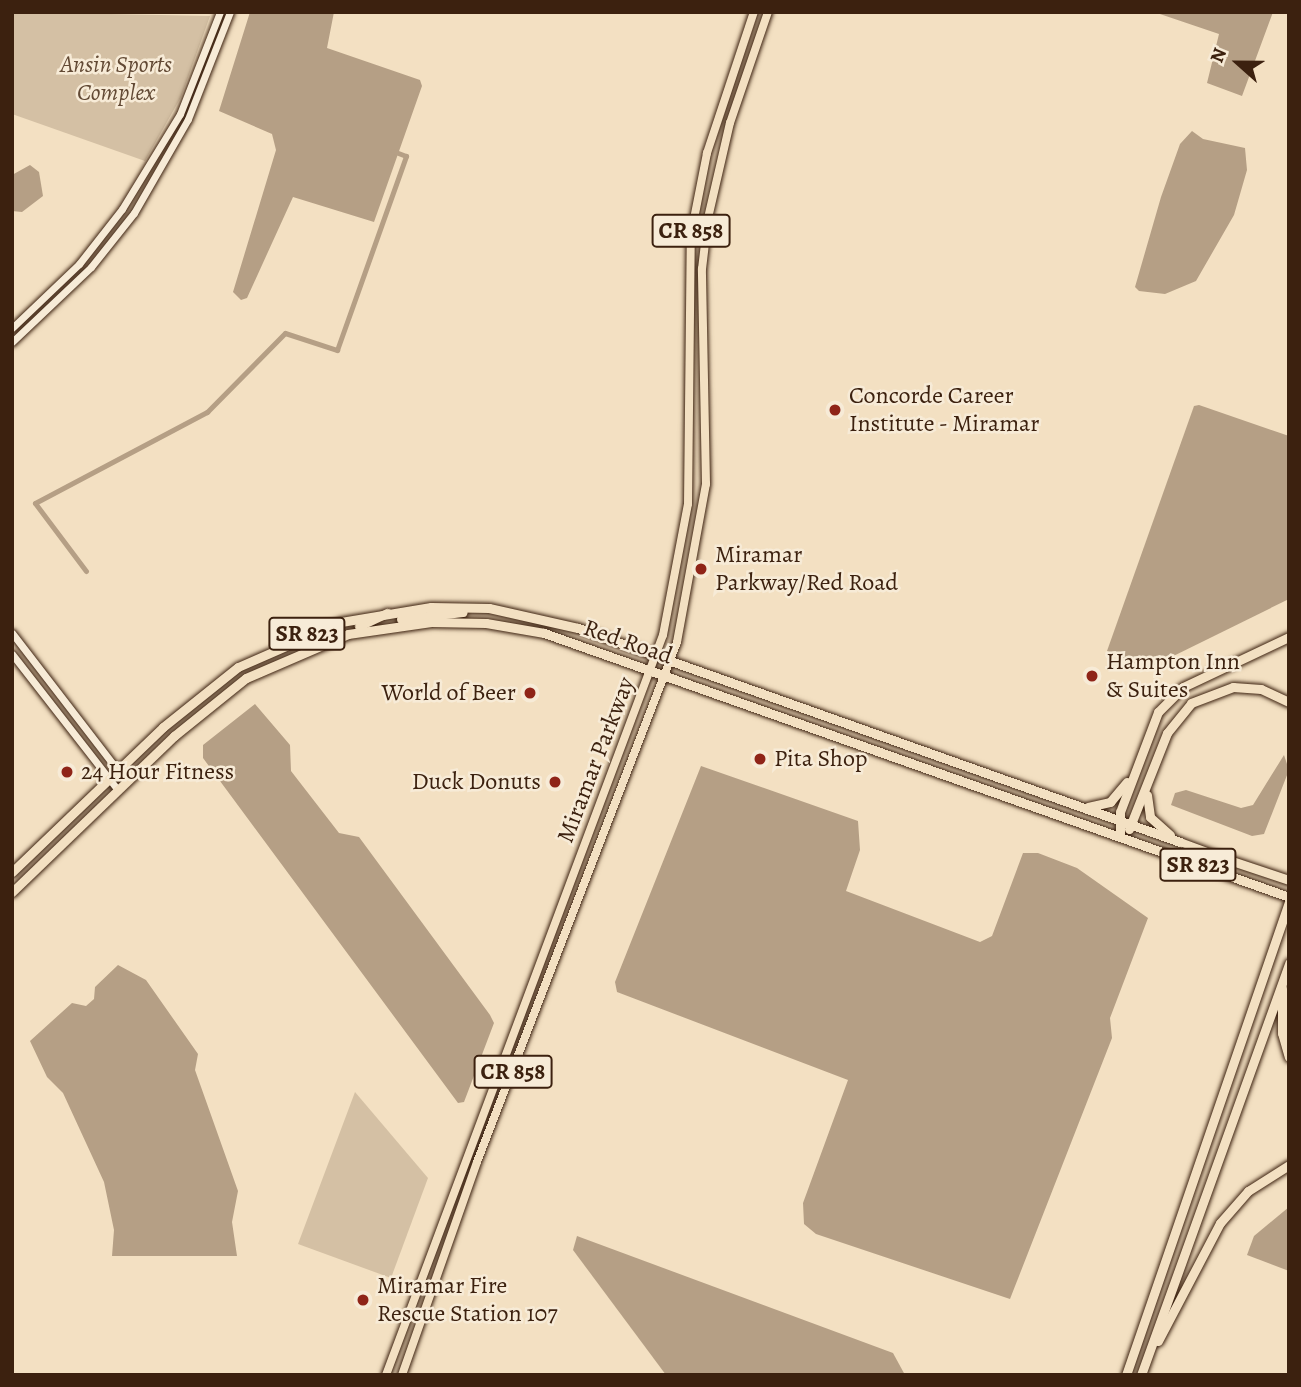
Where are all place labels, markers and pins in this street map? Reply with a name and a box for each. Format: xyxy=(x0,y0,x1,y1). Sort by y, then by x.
place label: Concorde Career Institute - Miramar xyxy=(849,382,1040,438)
marker: Concorde Career Institute - Miramar xyxy=(827,402,843,418)
place label: Miramar Parkway/Red Road xyxy=(715,541,898,597)
marker: Miramar Parkway/Red Road xyxy=(693,561,709,577)
place label: Hampton Inn & Suites xyxy=(1106,648,1240,704)
marker: Hampton Inn & Suites xyxy=(1084,668,1100,684)
place label: World of Beer xyxy=(381,679,516,707)
marker: World of Beer xyxy=(522,685,538,701)
place label: Pita Shop xyxy=(774,745,868,773)
marker: Pita Shop xyxy=(752,751,768,767)
place label: 24 Hour Fitness xyxy=(81,758,234,786)
marker: 24 Hour Fitness xyxy=(59,764,75,780)
place label: Duck Donuts xyxy=(412,768,541,796)
marker: Duck Donuts xyxy=(547,774,563,790)
place label: Miramar Fire Rescue Station 107 xyxy=(377,1272,557,1328)
marker: Miramar Fire Rescue Station 107 xyxy=(355,1292,371,1308)

